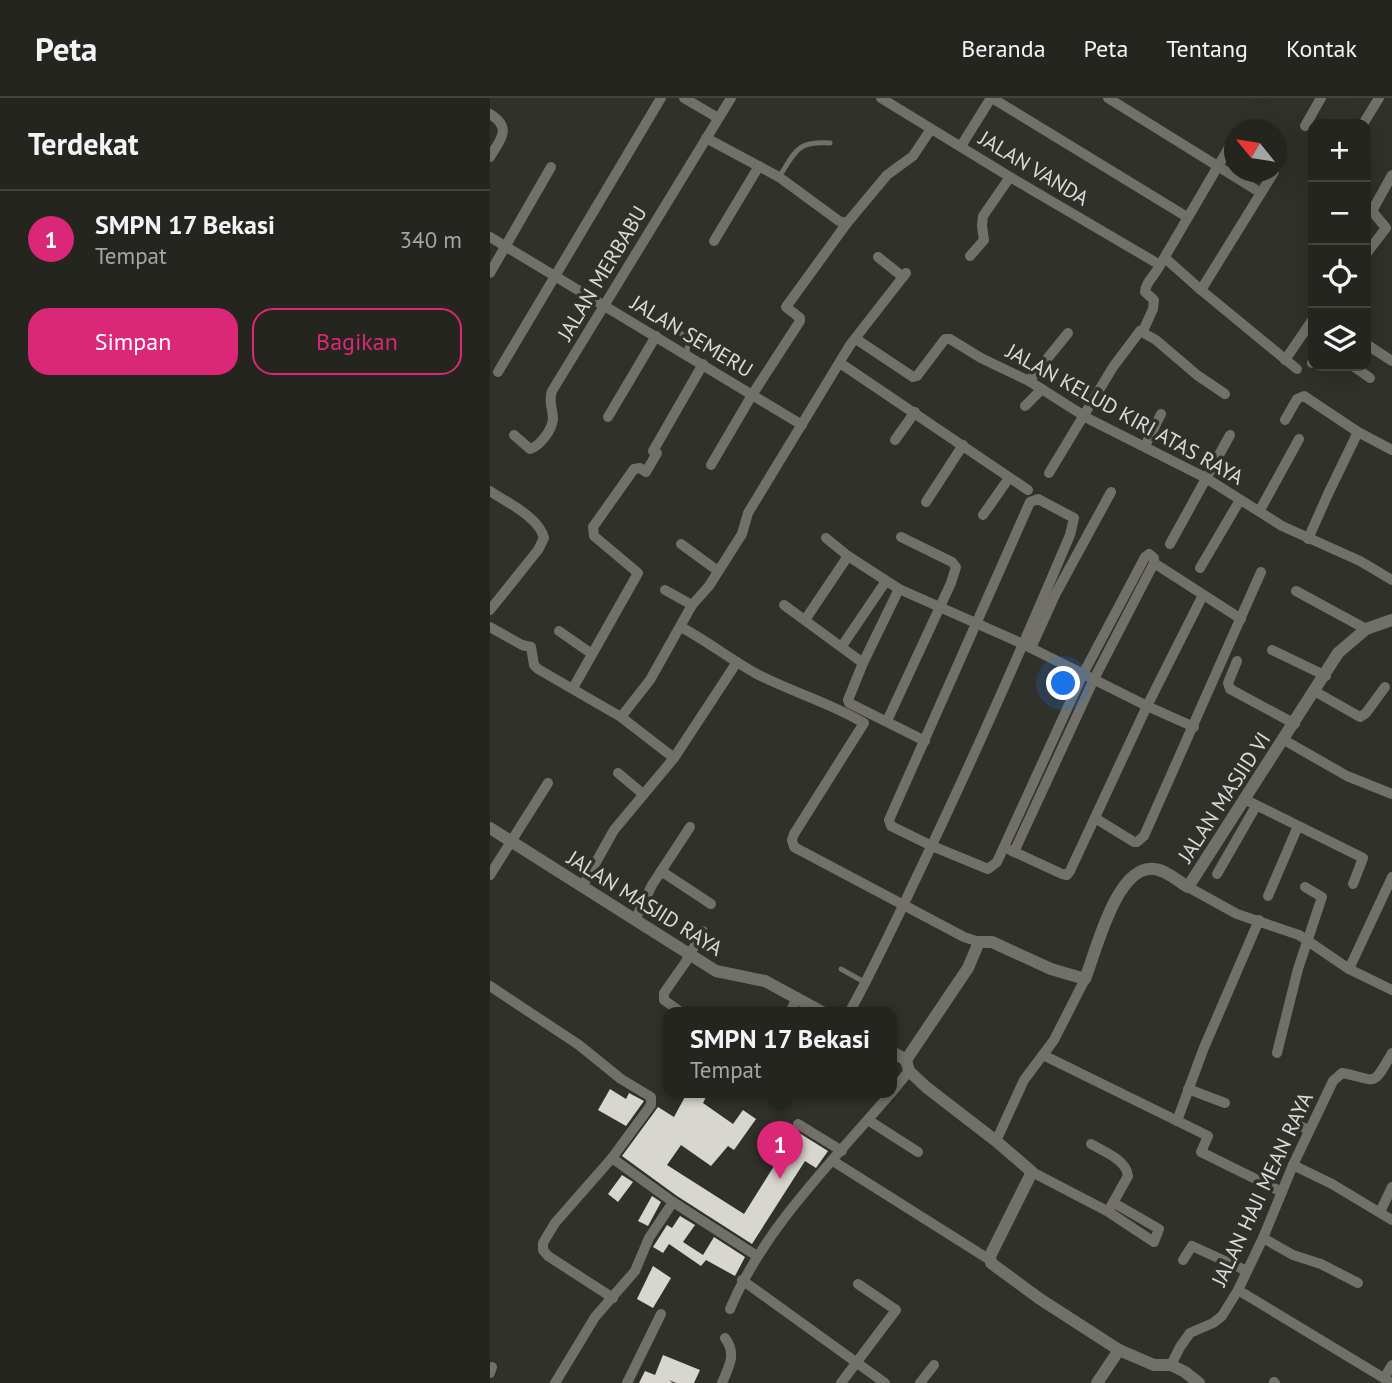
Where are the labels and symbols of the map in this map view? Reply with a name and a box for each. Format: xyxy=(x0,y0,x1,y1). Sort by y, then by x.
north arrow xyxy=(1224,119,1287,182)
street label: JALAN VANDA xyxy=(973,124,1095,212)
street label: JALAN MERBABU xyxy=(551,201,653,346)
street label: JALAN SEMERU xyxy=(625,288,758,383)
street label: JALAN KELUD KIRI ATAS RAYA xyxy=(1001,337,1249,491)
your location xyxy=(1046,666,1080,700)
street label: JALAN MASJID VI xyxy=(1171,727,1276,868)
street label: JALAN MASJID RAYA xyxy=(561,844,728,962)
street label: JALAN HAJI MEAN RAYA xyxy=(1205,1087,1319,1291)
pin: 1 xyxy=(757,1121,803,1179)

